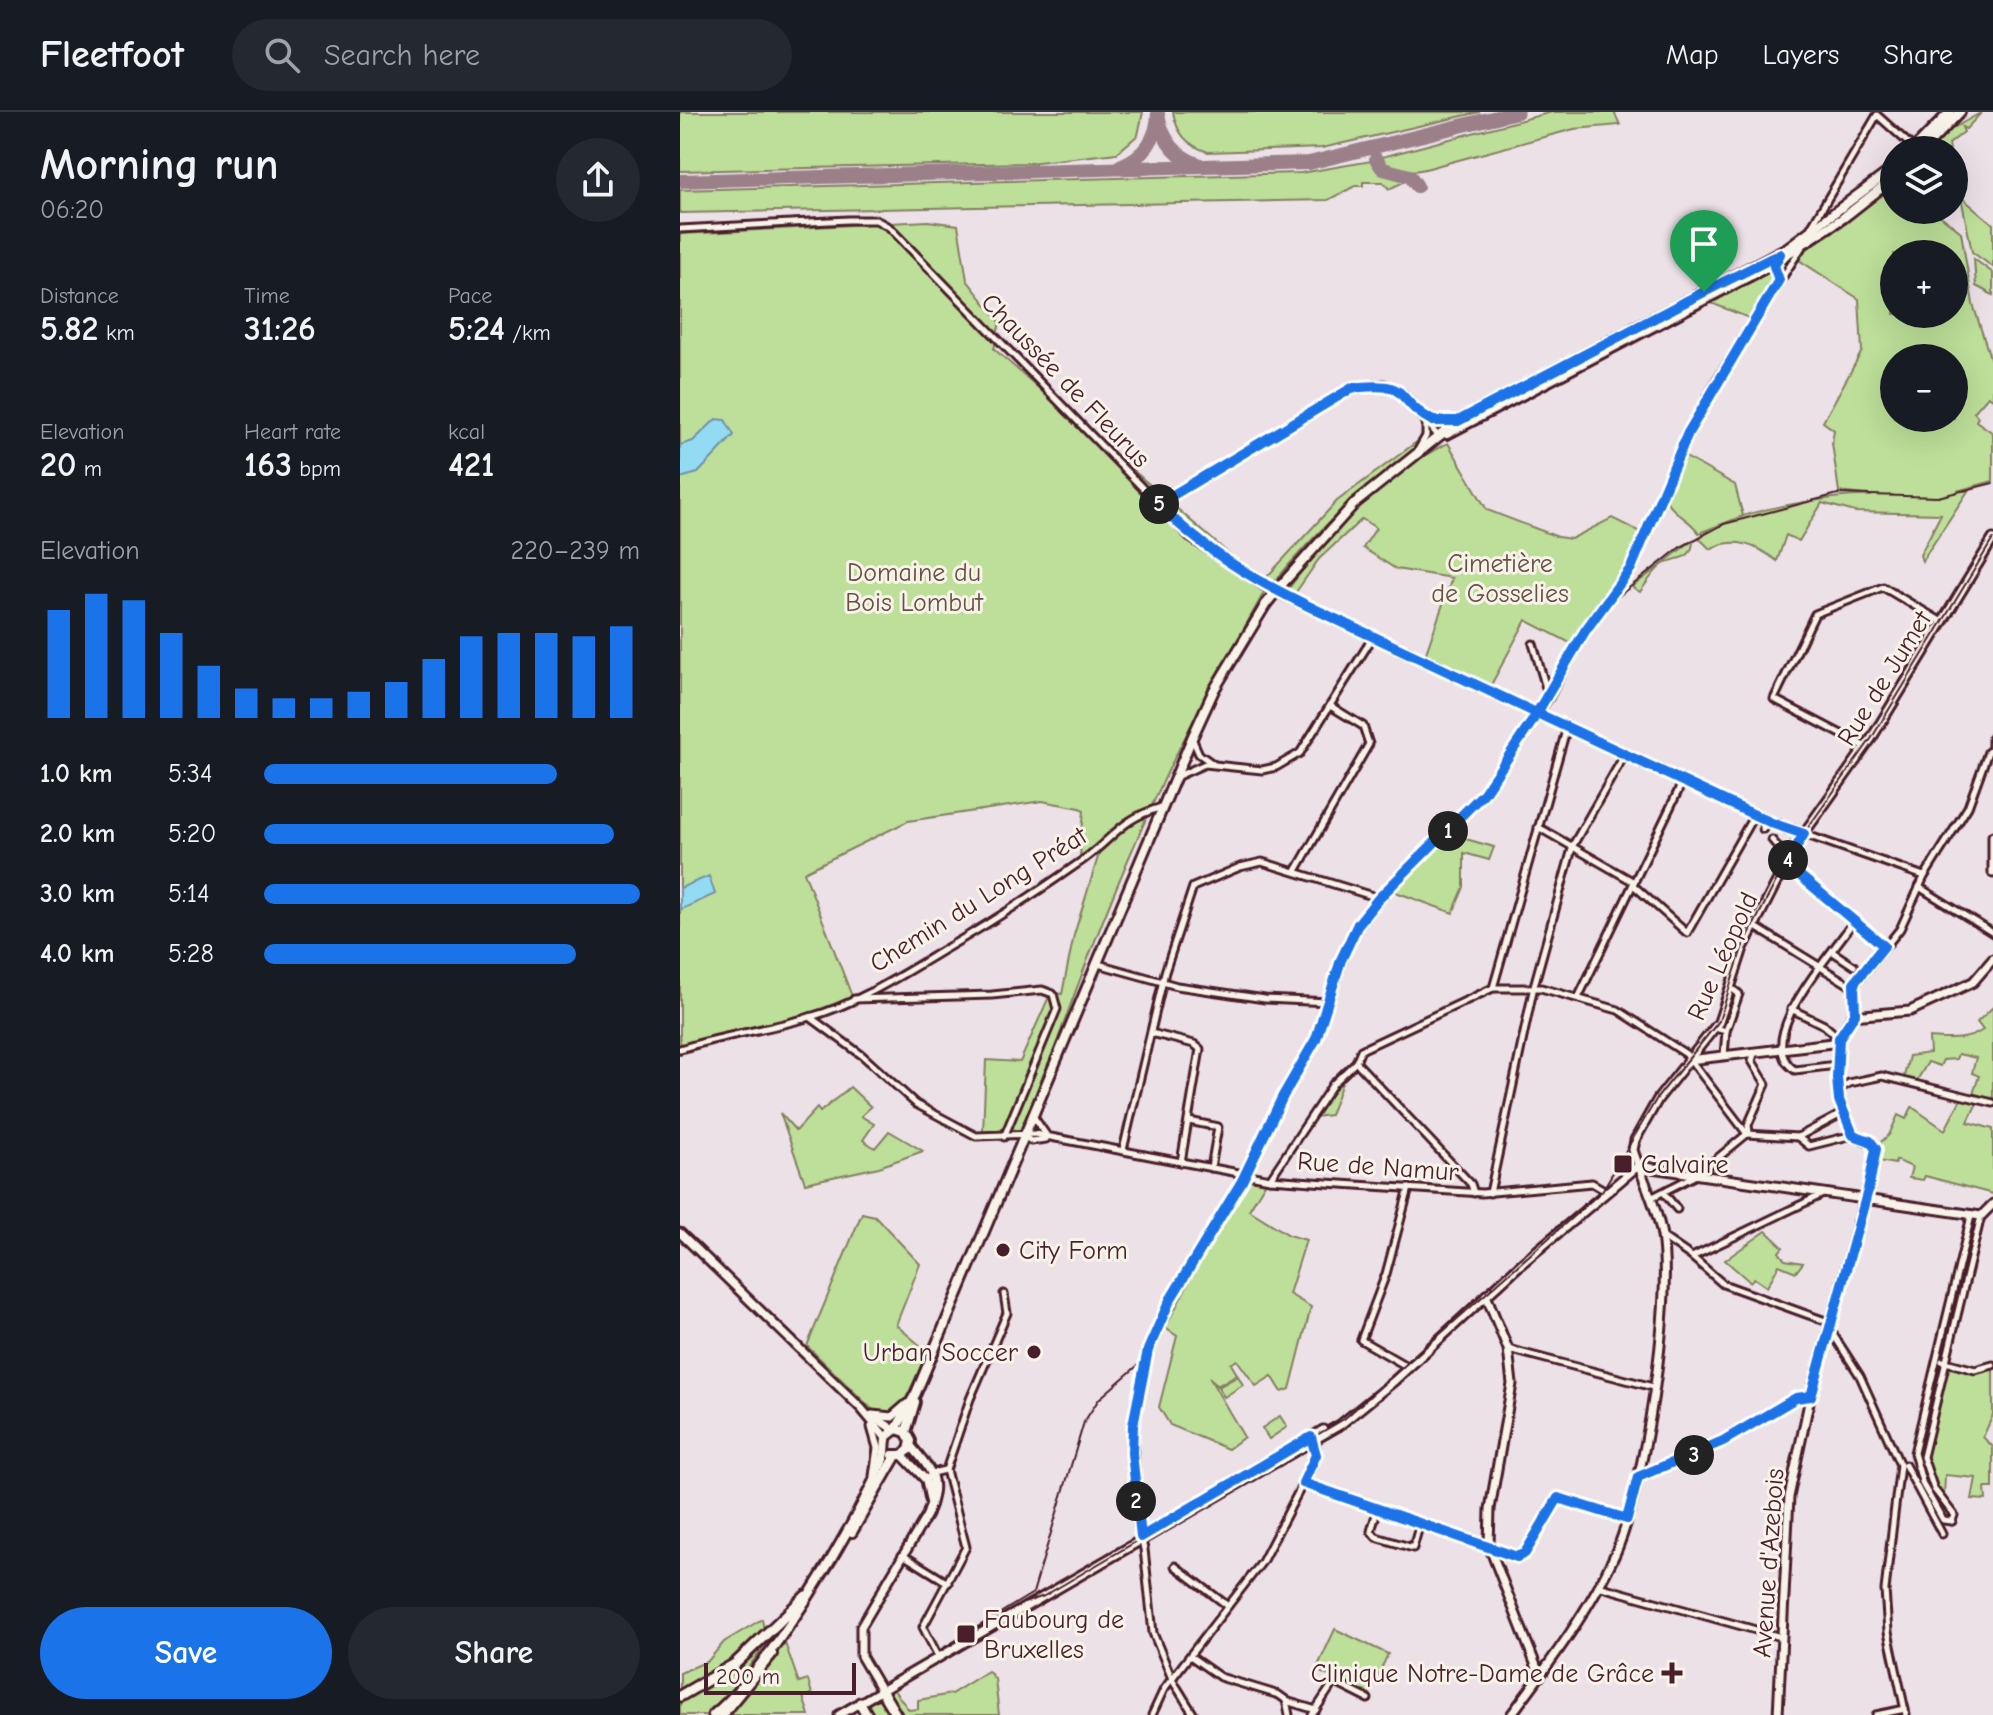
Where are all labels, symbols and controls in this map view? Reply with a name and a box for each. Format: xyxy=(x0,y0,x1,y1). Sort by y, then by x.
search box xyxy=(232,19,792,91)
text: Fleetfoot xyxy=(40,33,184,77)
icon: search xyxy=(260,33,304,77)
text: Search here xyxy=(324,38,480,73)
text: Map xyxy=(1666,39,1719,71)
text: Layers xyxy=(1763,39,1839,71)
text: Share xyxy=(1883,39,1953,71)
map controls xyxy=(1880,136,1968,432)
button: layers xyxy=(1880,136,1968,224)
button: share xyxy=(556,138,640,222)
text: Morning run xyxy=(40,139,279,190)
text: 06:20 xyxy=(40,195,104,225)
pin xyxy=(1670,210,1738,292)
icon: arrive xyxy=(1682,222,1726,266)
button: + xyxy=(1880,240,1968,328)
text: Distance xyxy=(40,283,119,309)
text: Time xyxy=(244,283,290,309)
text: Pace xyxy=(448,283,492,309)
street label: Chaussée de Fleurus xyxy=(975,288,1156,474)
text: 5.82 xyxy=(40,309,99,349)
text: 31:26 xyxy=(244,309,316,349)
text: 5:24 xyxy=(448,309,505,349)
text: km xyxy=(99,320,135,346)
text: /km xyxy=(505,320,551,346)
button: − xyxy=(1880,344,1968,432)
text: Elevation xyxy=(40,419,124,445)
text: Heart rate xyxy=(244,419,341,445)
text: kcal xyxy=(448,419,485,445)
text: 20 xyxy=(40,445,76,485)
text: 163 xyxy=(244,445,292,485)
text: 421 xyxy=(448,445,494,485)
text: m xyxy=(76,456,102,482)
text: bpm xyxy=(292,456,341,482)
pin: 5 xyxy=(1139,484,1179,524)
text: 5 xyxy=(1153,491,1165,517)
text: Elevation xyxy=(40,536,140,566)
text: 220–239 m xyxy=(511,536,640,566)
park label: Cimetière de Gosselies xyxy=(1431,549,1569,609)
park label: Domaine du Bois Lombut xyxy=(845,558,984,618)
street label: Rue de Jumet xyxy=(1832,604,1939,751)
text: 1.0 km xyxy=(40,759,112,789)
text: 5:34 xyxy=(168,759,213,789)
pin: 1 xyxy=(1428,811,1468,851)
text: 1 xyxy=(1444,818,1452,844)
text: 2.0 km xyxy=(40,819,115,849)
text: 5:20 xyxy=(168,819,216,849)
street label: Chemin du Long Préat xyxy=(864,820,1094,979)
pin: 4 xyxy=(1768,840,1808,880)
text: 4 xyxy=(1783,847,1793,873)
text: 3.0 km xyxy=(40,879,115,909)
text: 5:14 xyxy=(168,879,210,909)
street label: Rue Léopold xyxy=(1681,888,1764,1025)
text: 4.0 km xyxy=(40,939,114,969)
text: 5:28 xyxy=(168,939,214,969)
street label: Rue de Namur xyxy=(1296,1146,1460,1188)
place label: Calvaire xyxy=(1641,1150,1729,1180)
marker: Calvaire xyxy=(1612,1153,1634,1175)
place label: City Form xyxy=(1019,1236,1128,1266)
marker: City Form xyxy=(994,1241,1012,1259)
place label: Urban Soccer xyxy=(863,1338,1019,1368)
marker: Urban Soccer xyxy=(1025,1343,1043,1361)
pin: 3 xyxy=(1674,1435,1714,1475)
text: 3 xyxy=(1689,1442,1699,1468)
street label: Avenue d'Azebois xyxy=(1747,1467,1791,1659)
pin: 2 xyxy=(1116,1481,1156,1521)
text: 2 xyxy=(1131,1488,1141,1514)
place label: Faubourg de Bruxelles xyxy=(984,1605,1124,1665)
button: Save xyxy=(40,1607,332,1699)
button: Share xyxy=(348,1607,640,1699)
marker: Faubourg de Bruxelles xyxy=(955,1623,977,1645)
scale bar xyxy=(704,1659,856,1695)
place label: Clinique Notre-Dame de Grâce xyxy=(1311,1659,1654,1689)
marker: Clinique Notre-Dame de Grâce xyxy=(1661,1662,1683,1684)
text: 200 m xyxy=(716,1664,780,1690)

